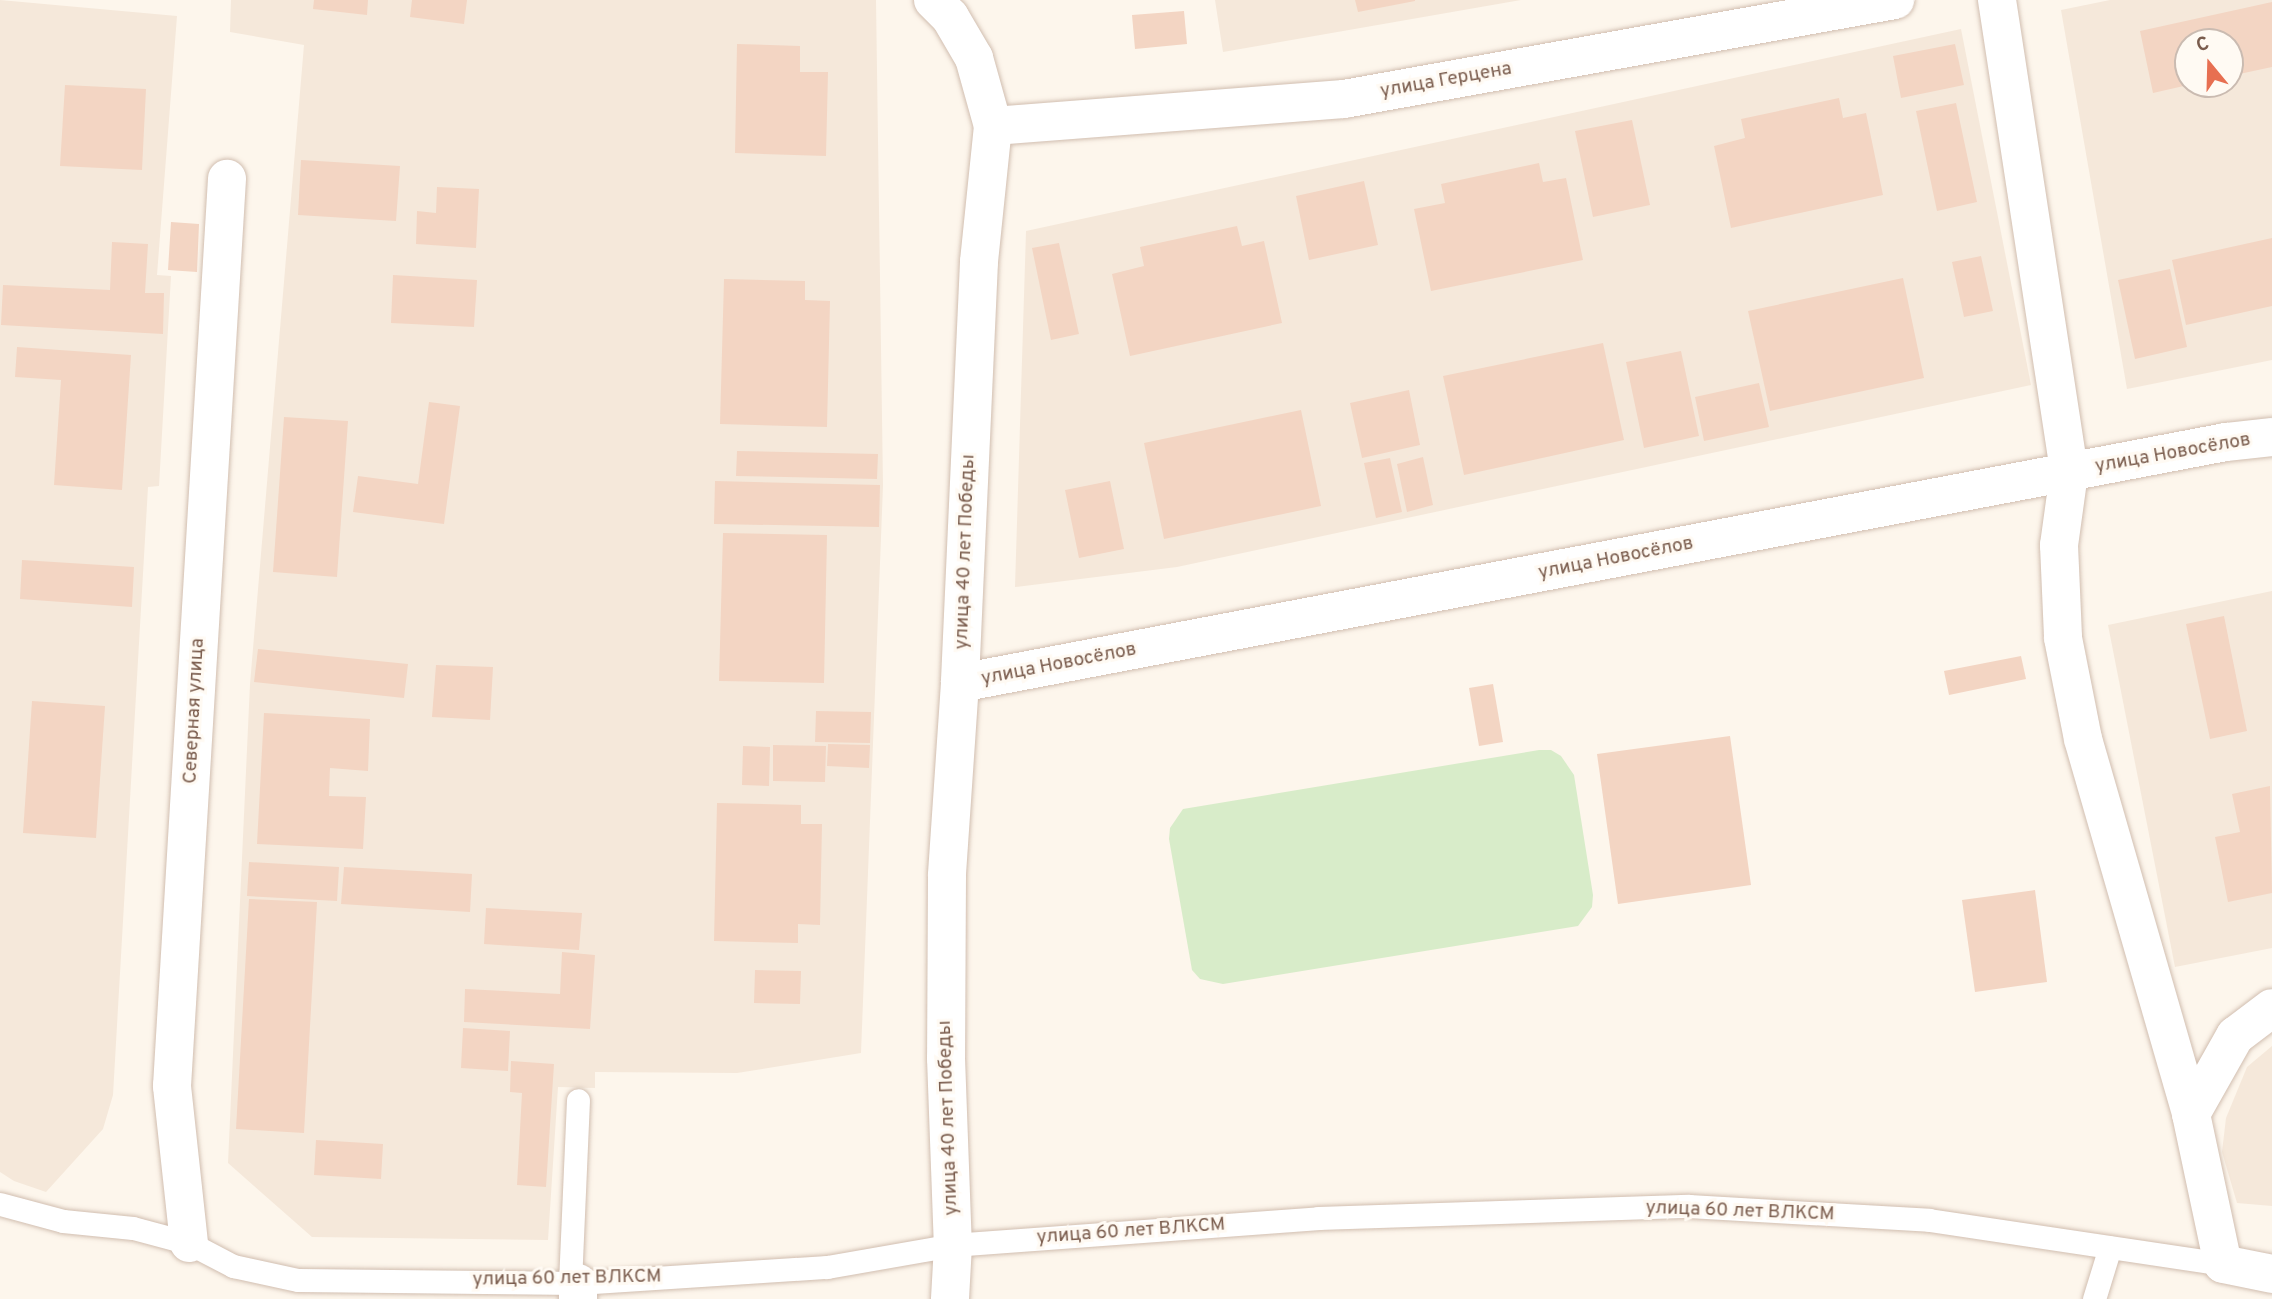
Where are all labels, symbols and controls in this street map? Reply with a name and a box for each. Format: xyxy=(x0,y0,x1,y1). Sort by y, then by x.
north arrow xyxy=(2174,28,2244,98)
text: С xyxy=(2193,32,2212,58)
street label: улица Герцена xyxy=(1379,58,1513,104)
street label: улица Новосёлов xyxy=(2093,429,2253,479)
street label: улица 40 лет Победы xyxy=(951,454,981,650)
street label: улица Новосёлов xyxy=(1536,533,1696,585)
street label: Северная улица xyxy=(180,638,210,784)
street label: улица Новосёлов xyxy=(979,639,1139,691)
street label: улица 40 лет Победы xyxy=(934,1020,964,1216)
street label: улица 60 лет ВЛКСМ xyxy=(1645,1197,1835,1227)
street label: улица 60 лет ВЛКСМ xyxy=(1036,1214,1226,1250)
street label: улица 60 лет ВЛКСМ xyxy=(472,1266,662,1292)

